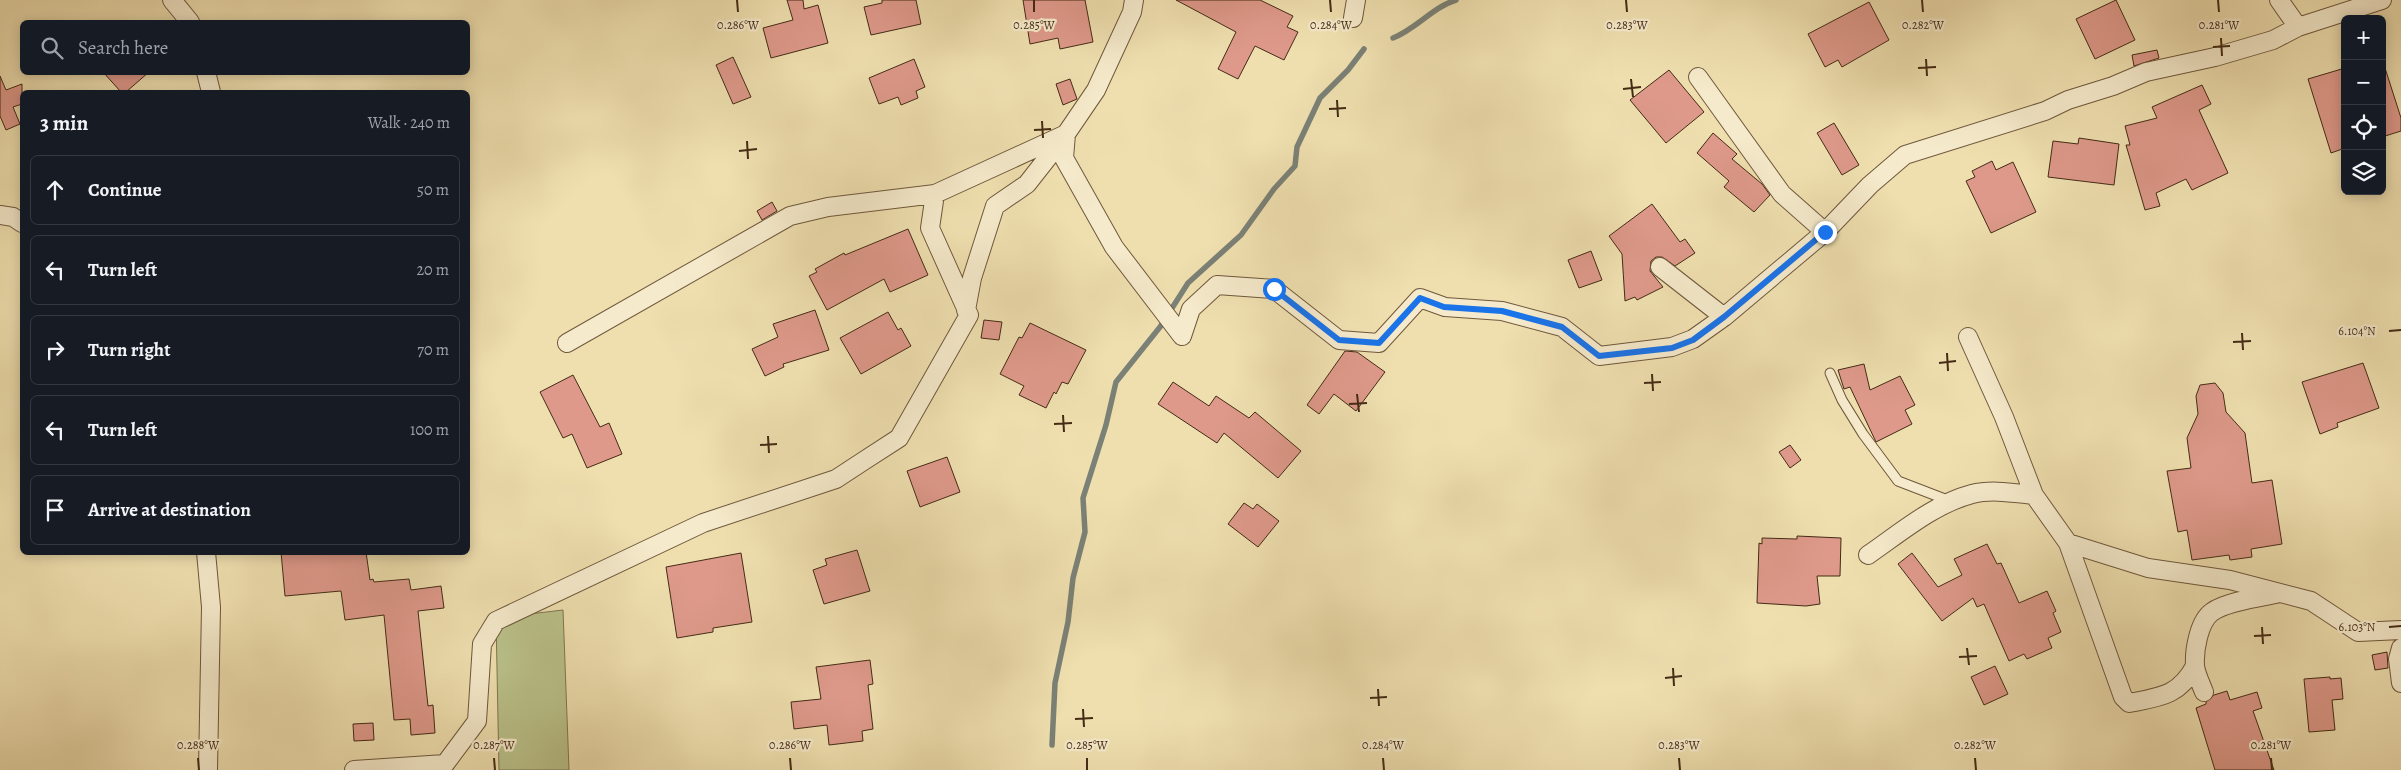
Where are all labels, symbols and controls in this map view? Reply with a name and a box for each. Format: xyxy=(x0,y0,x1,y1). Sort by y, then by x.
map controls xyxy=(2341,15,2386,195)
button: + xyxy=(2341,15,2386,60)
text: 0.286°W xyxy=(717,17,760,33)
text: 0.285°W xyxy=(1013,17,1056,33)
text: 0.284°W xyxy=(1310,17,1353,33)
text: 0.283°W xyxy=(1606,17,1648,33)
text: 0.282°W xyxy=(1902,17,1945,33)
text: 0.281°W xyxy=(2199,17,2240,33)
search box xyxy=(20,20,470,75)
icon: search xyxy=(38,34,66,62)
text: Search here xyxy=(78,35,168,61)
button: − xyxy=(2341,60,2386,105)
button: locate xyxy=(2341,105,2386,150)
text: 3 min xyxy=(40,109,88,137)
text: Walk · 240 m xyxy=(368,112,450,134)
button: layers xyxy=(2341,150,2386,195)
icon: ahead xyxy=(41,176,69,204)
text: Continue xyxy=(88,177,162,203)
text: 50 m xyxy=(417,179,449,201)
route end xyxy=(1814,221,1837,244)
icon: left xyxy=(41,256,69,284)
text: Turn left xyxy=(88,257,157,283)
text: 20 m xyxy=(416,259,449,281)
route start xyxy=(1263,278,1286,301)
text: 6.104°N xyxy=(2338,323,2376,339)
icon: right xyxy=(41,336,69,364)
text: Turn right xyxy=(88,337,170,363)
text: 70 m xyxy=(417,339,449,361)
icon: left xyxy=(41,416,69,444)
text: Turn left xyxy=(88,417,157,443)
text: 100 m xyxy=(410,419,449,441)
icon: arrive xyxy=(41,496,69,524)
text: Arrive at destination xyxy=(88,497,251,523)
text: 6.103°N xyxy=(2339,619,2376,635)
text: 0.288°W xyxy=(177,737,220,753)
text: 0.287°W xyxy=(473,737,516,753)
text: 0.286°W xyxy=(769,737,812,753)
text: 0.285°W xyxy=(1066,737,1109,753)
text: 0.284°W xyxy=(1362,737,1405,753)
text: 0.283°W xyxy=(1658,737,1700,753)
text: 0.282°W xyxy=(1954,737,1997,753)
text: 0.281°W xyxy=(2251,737,2292,753)

